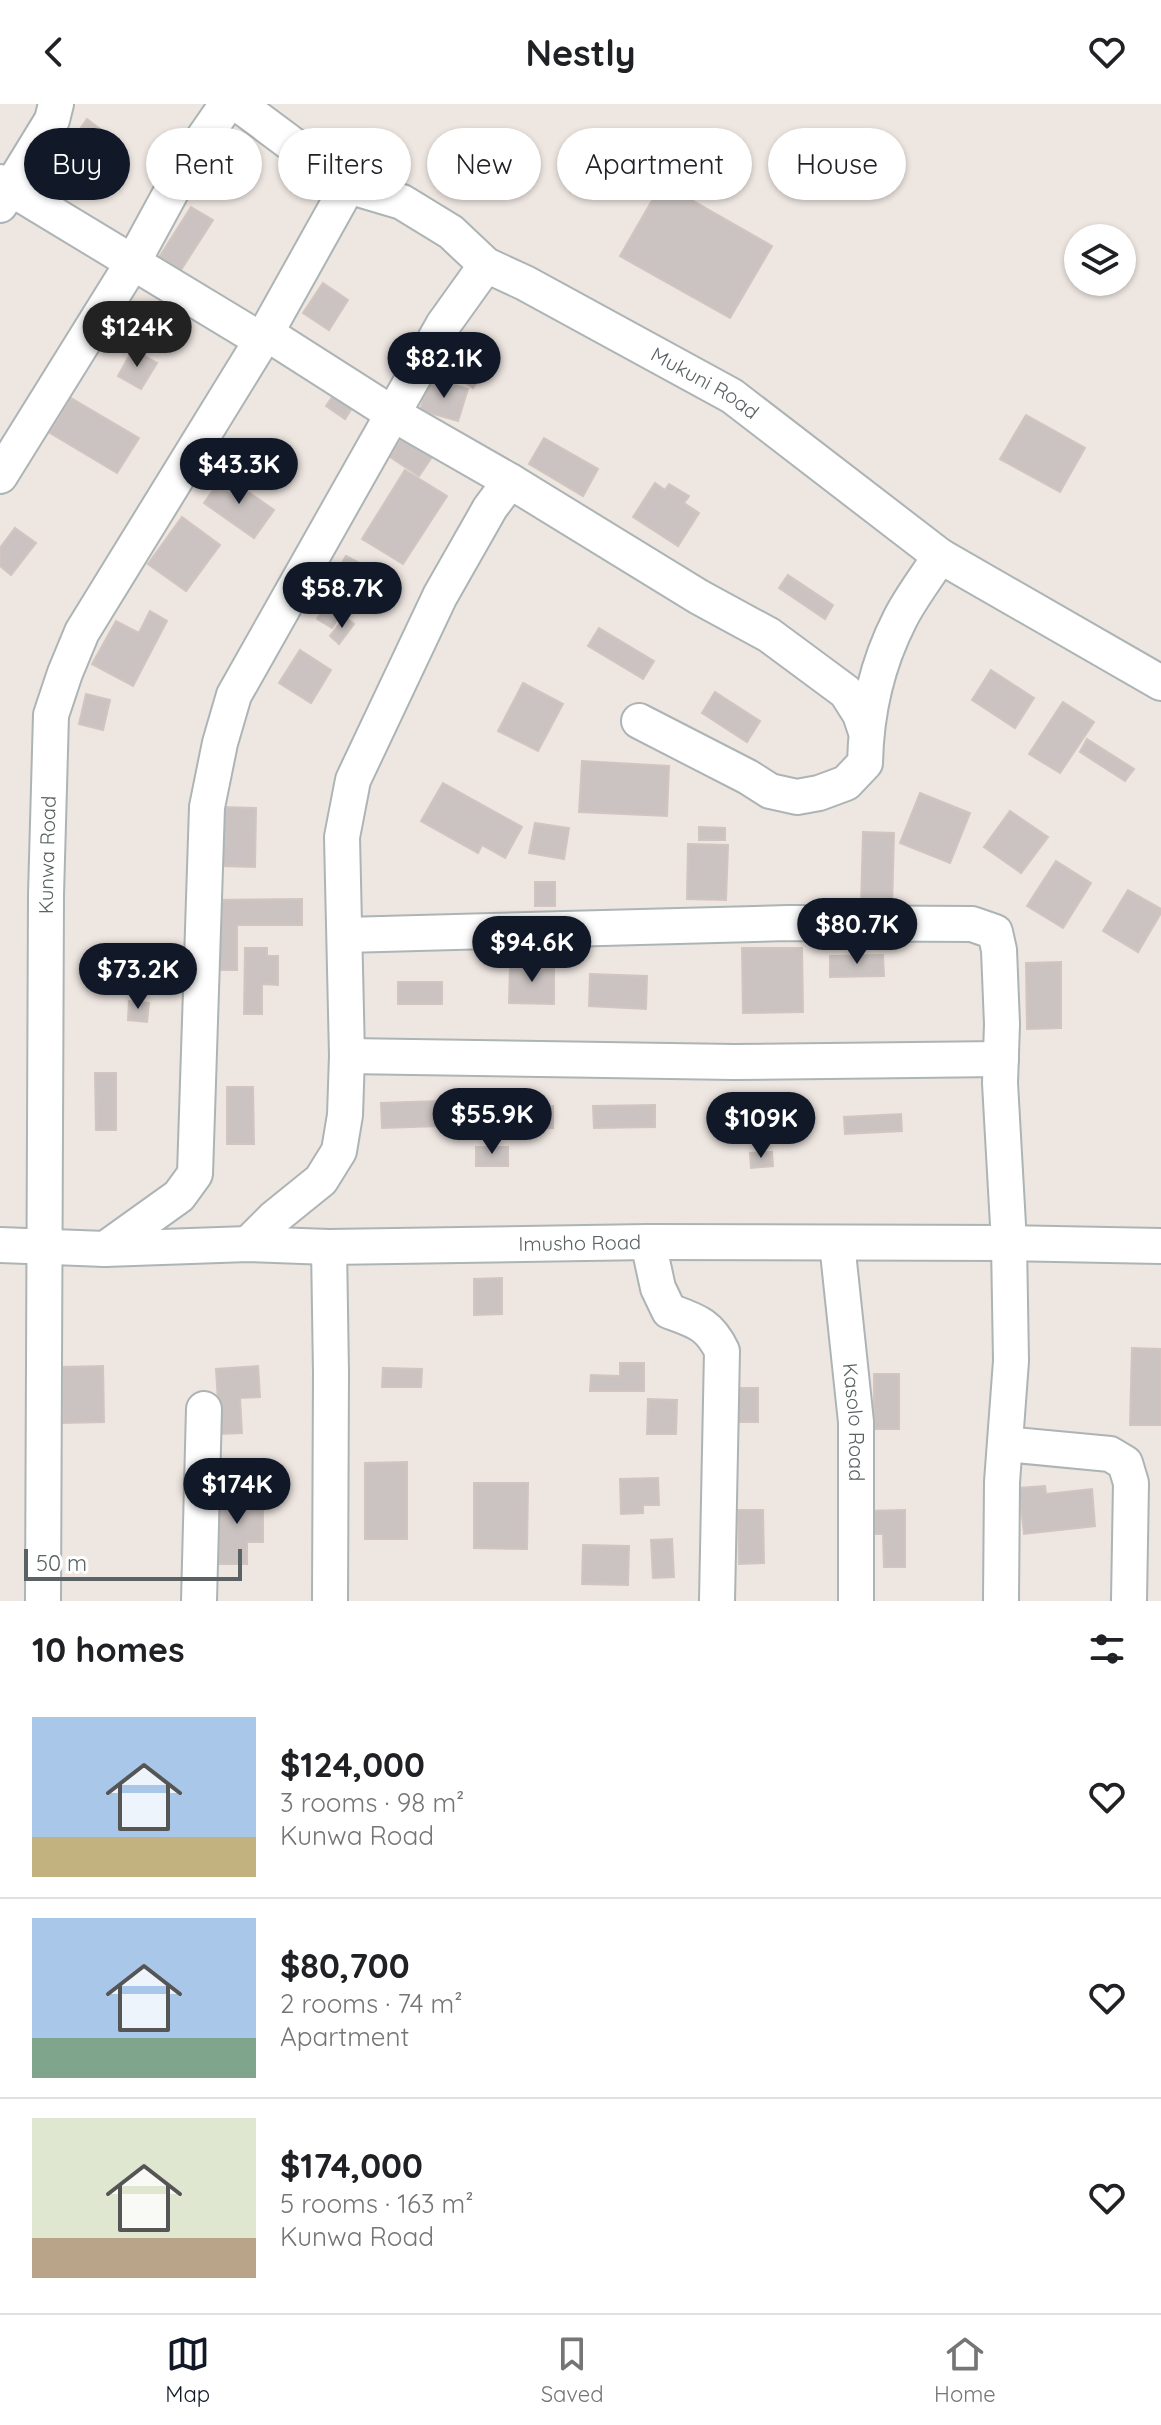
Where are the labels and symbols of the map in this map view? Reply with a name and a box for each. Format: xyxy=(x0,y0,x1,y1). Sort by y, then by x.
pin: $124K xyxy=(81,301,193,369)
pin: $82.1K xyxy=(379,332,509,400)
street label: Mukuni Road xyxy=(647,341,764,424)
pin: $43.3K xyxy=(174,438,304,506)
pin: $58.7K xyxy=(277,562,407,630)
street label: Kunwa Road xyxy=(33,795,61,914)
pin: $80.7K xyxy=(792,898,922,966)
pin: $94.6K xyxy=(467,916,597,984)
pin: $73.2K xyxy=(73,943,203,1011)
pin: $55.9K xyxy=(427,1088,557,1156)
pin: $109K xyxy=(705,1092,817,1160)
street label: Imusho Road xyxy=(518,1229,641,1256)
street label: Kasolo Road xyxy=(838,1362,869,1481)
pin: $174K xyxy=(181,1458,293,1526)
scale bar xyxy=(24,1545,242,1581)

